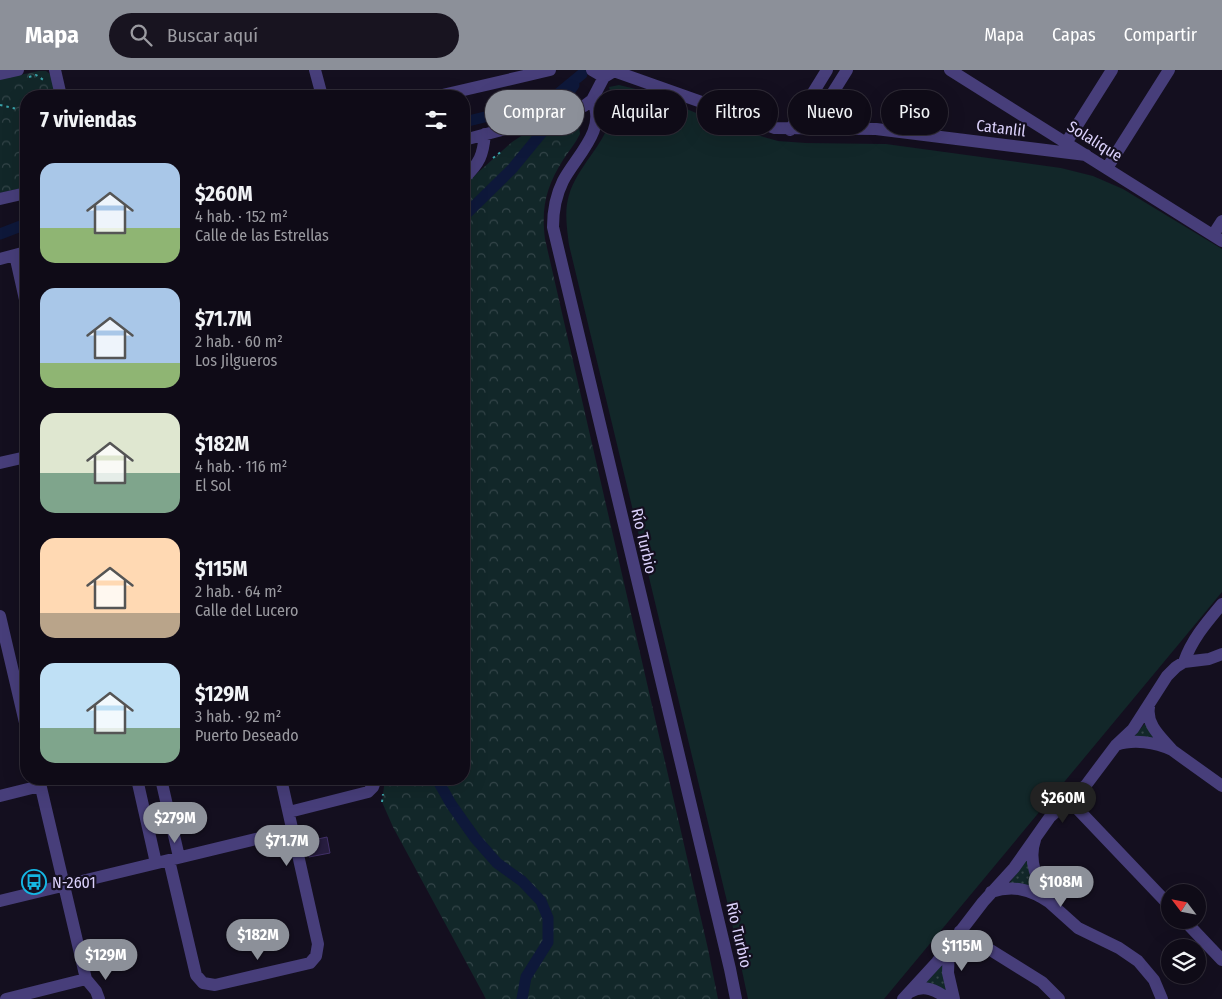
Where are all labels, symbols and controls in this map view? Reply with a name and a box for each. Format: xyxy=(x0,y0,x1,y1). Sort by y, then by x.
search box xyxy=(109,13,459,58)
text: Mapa xyxy=(25,21,79,49)
icon: search xyxy=(127,21,155,49)
text: Buscar aquí xyxy=(167,24,258,47)
text: Mapa xyxy=(984,24,1024,46)
text: Capas xyxy=(1052,24,1096,46)
text: Compartir xyxy=(1124,24,1197,46)
chip: Comprar xyxy=(485,90,584,135)
chip: Alquilar xyxy=(594,90,687,135)
chip: Filtros xyxy=(697,90,778,135)
chip: Nuevo xyxy=(788,90,871,135)
chip: Piso xyxy=(881,90,948,135)
icon: filters xyxy=(422,106,450,134)
text: 7 viviendas xyxy=(40,107,137,133)
street label: Catanlil xyxy=(975,116,1027,140)
street label: Solalique xyxy=(1064,117,1126,165)
text: $260M xyxy=(195,181,253,207)
icon: home xyxy=(80,183,140,243)
text: 4 hab. · 152 m² xyxy=(195,207,288,226)
text: Calle de las Estrellas xyxy=(195,226,329,245)
text: $71.7M xyxy=(195,306,252,332)
icon: home xyxy=(80,308,140,368)
text: 2 hab. · 60 m² xyxy=(195,332,283,351)
text: Los Jilgueros xyxy=(195,351,277,370)
text: $182M xyxy=(195,431,249,457)
icon: home xyxy=(80,433,140,493)
text: 4 hab. · 116 m² xyxy=(195,457,287,476)
text: El Sol xyxy=(195,476,231,495)
street label: Río Turbio xyxy=(627,506,661,576)
text: $115M xyxy=(195,556,248,582)
icon: home xyxy=(80,558,140,618)
text: 2 hab. · 64 m² xyxy=(195,582,282,601)
text: Calle del Lucero xyxy=(195,601,298,620)
text: $129M xyxy=(195,681,249,707)
icon: home xyxy=(80,683,140,743)
text: 3 hab. · 92 m² xyxy=(195,707,281,726)
text: Puerto Deseado xyxy=(195,726,299,745)
pin: $260M xyxy=(1028,782,1098,824)
text: $260M xyxy=(1041,788,1085,807)
pin: $279M xyxy=(140,802,210,844)
text: $279M xyxy=(154,808,196,827)
pin: $71.7M xyxy=(246,824,328,867)
text: $71.7M xyxy=(265,831,309,850)
pin: $108M xyxy=(1026,866,1096,908)
bus stop icon: N-2601 xyxy=(21,869,47,895)
text: $108M xyxy=(1040,872,1082,891)
place label: N-2601 xyxy=(52,873,96,892)
north arrow xyxy=(1161,884,1206,929)
map controls xyxy=(1161,884,1206,984)
street label: Río Turbio xyxy=(722,900,756,970)
pin: $182M xyxy=(223,918,293,961)
text: $182M xyxy=(237,925,279,944)
pin: $115M xyxy=(927,930,997,972)
text: $115M xyxy=(942,936,982,955)
pin: $129M xyxy=(71,938,141,981)
button: layers xyxy=(1161,939,1206,984)
text: $129M xyxy=(85,945,127,964)

